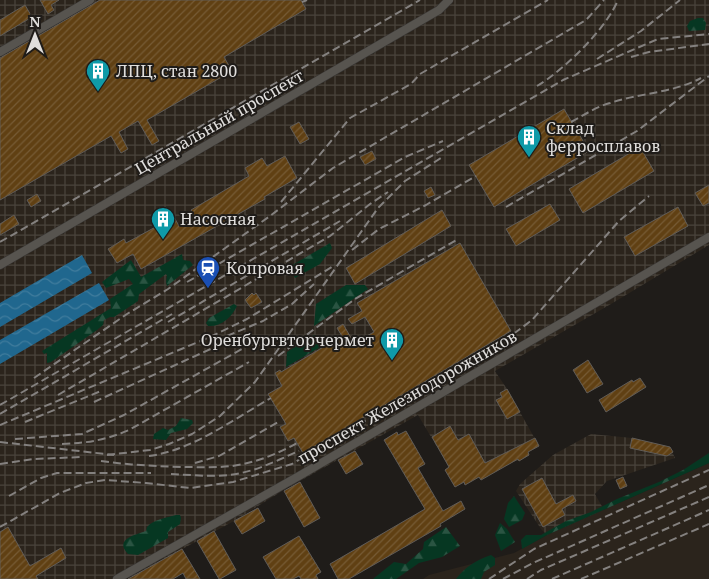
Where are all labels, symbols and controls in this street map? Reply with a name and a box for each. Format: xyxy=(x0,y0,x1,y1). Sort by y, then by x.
north arrow xyxy=(10,10,60,60)
text: N xyxy=(29,12,41,31)
building icon: ЛПЦ, стан 2800 xyxy=(85,58,111,92)
place label: ЛПЦ, стан 2800 xyxy=(116,60,237,82)
street label: Центральный проспект xyxy=(130,64,308,179)
place label: Склад ферросплавов xyxy=(546,117,660,157)
building icon: Склад ферросплавов xyxy=(516,124,542,158)
building icon: Насосная xyxy=(150,206,176,240)
place label: Насосная xyxy=(180,208,256,230)
station icon: Копровая xyxy=(195,255,221,289)
place label: Копровая xyxy=(226,257,304,279)
street label: проспект Железнодорожников xyxy=(293,325,521,469)
building icon: Оренбургвторчермет xyxy=(379,327,405,361)
place label: Оренбургвторчермет xyxy=(201,329,375,351)

